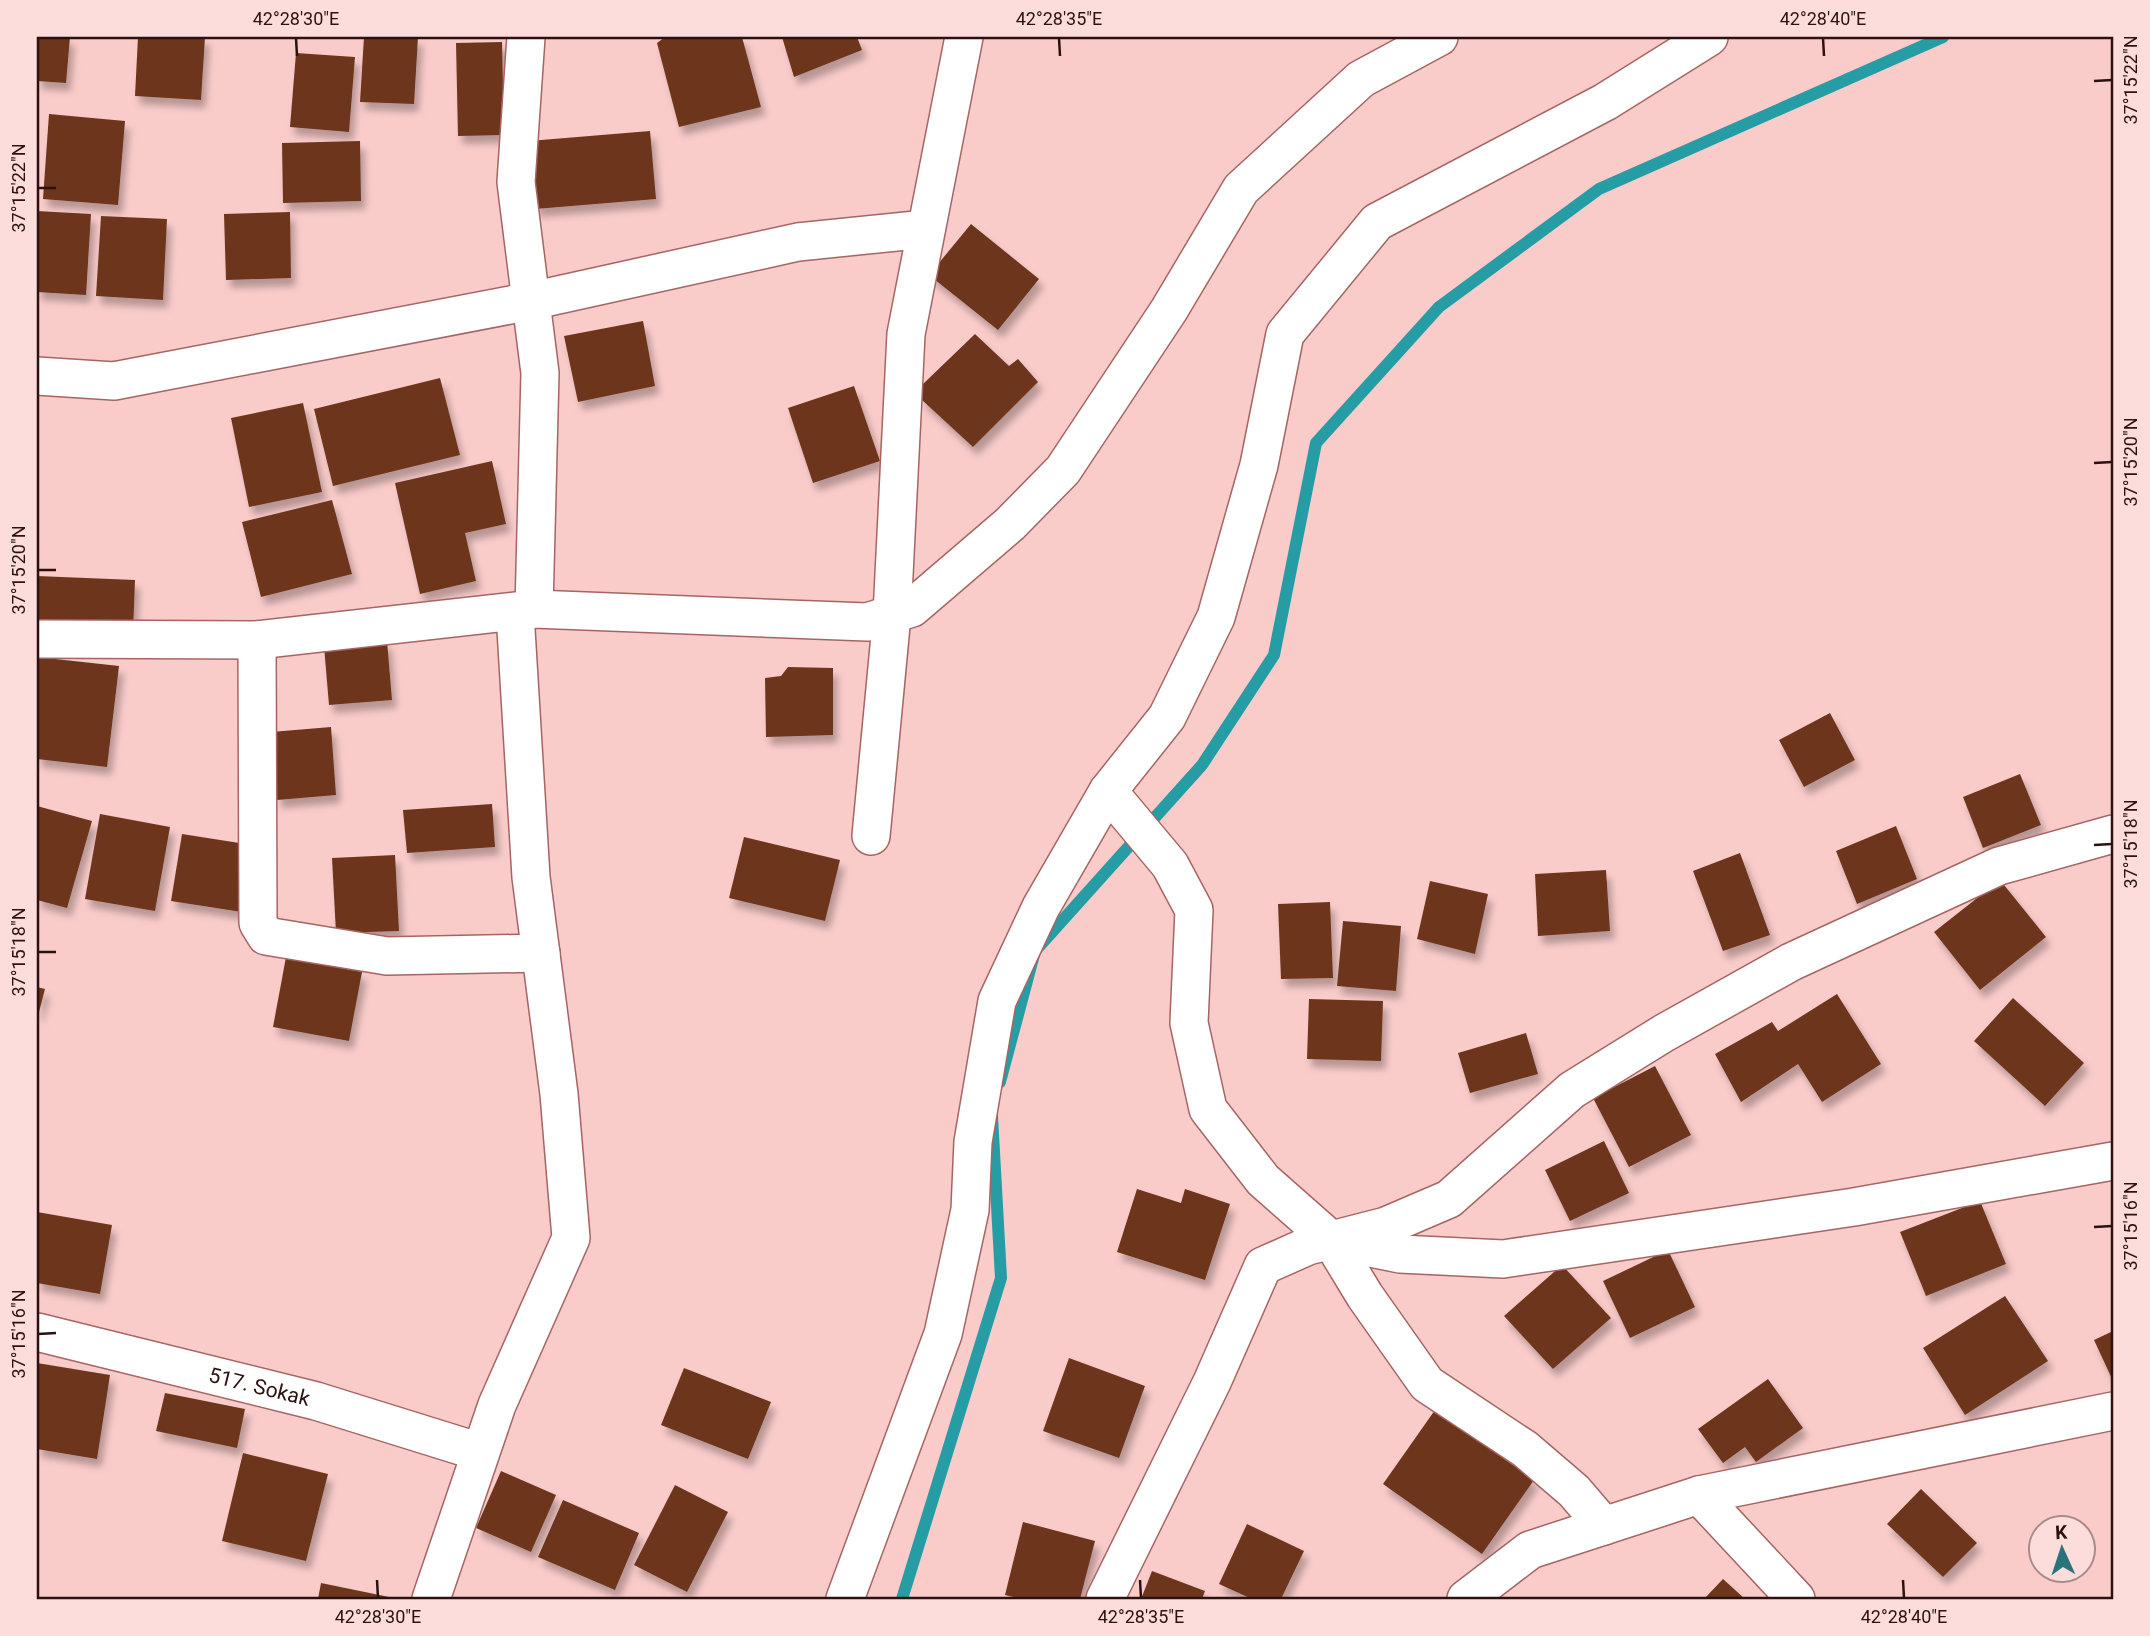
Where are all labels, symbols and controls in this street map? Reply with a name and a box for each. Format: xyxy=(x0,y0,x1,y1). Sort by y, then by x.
text: 42°28'30"E xyxy=(253,8,339,29)
text: 42°28'35"E xyxy=(1016,8,1102,29)
text: 42°28'40"E xyxy=(1780,8,1866,29)
text: 37°15'22"N xyxy=(2120,35,2141,125)
text: 37°15'22"N xyxy=(8,143,29,233)
text: 37°15'20"N xyxy=(2120,417,2141,507)
text: 37°15'20"N xyxy=(8,525,29,615)
text: 37°15'18"N xyxy=(2120,799,2141,889)
text: 37°15'18"N xyxy=(8,907,29,997)
text: 37°15'16"N xyxy=(2120,1181,2141,1271)
text: 37°15'16"N xyxy=(8,1289,29,1379)
street label: 517. Sokak xyxy=(206,1363,313,1411)
north arrow xyxy=(2028,1514,2098,1584)
text: K xyxy=(2054,1521,2069,1544)
text: 42°28'30"E xyxy=(335,1606,421,1627)
text: 42°28'35"E xyxy=(1098,1606,1184,1627)
text: 42°28'40"E xyxy=(1861,1606,1947,1627)

